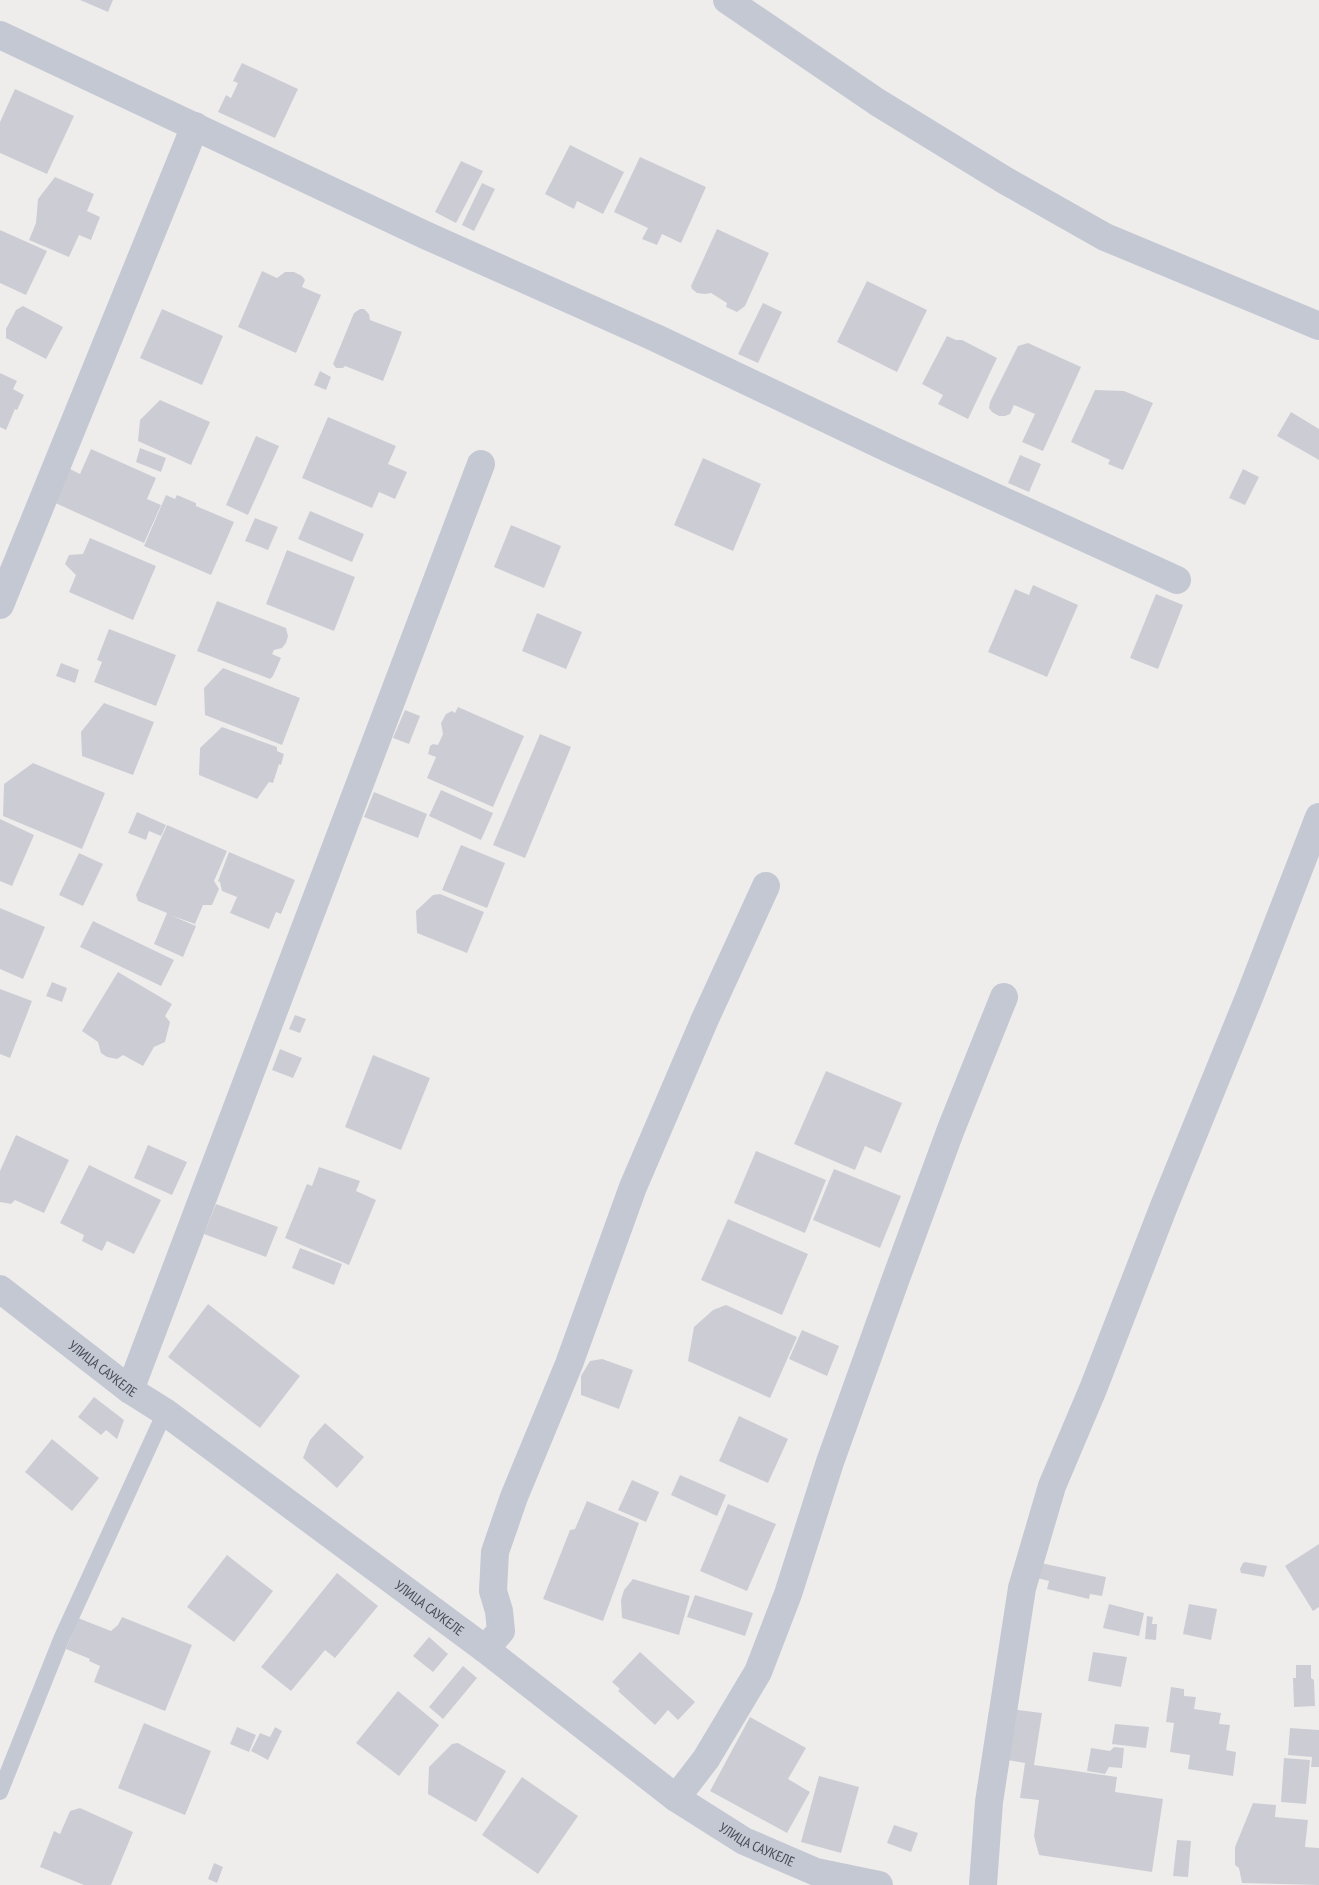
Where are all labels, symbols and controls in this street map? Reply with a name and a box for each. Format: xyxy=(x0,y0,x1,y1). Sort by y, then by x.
street label: УЛИЦА САУКЕЛЕ xyxy=(65,1336,140,1401)
street label: УЛИЦА САУКЕЛЕ xyxy=(391,1576,468,1639)
street label: УЛИЦА САУКЕЛЕ xyxy=(716,1818,797,1871)

